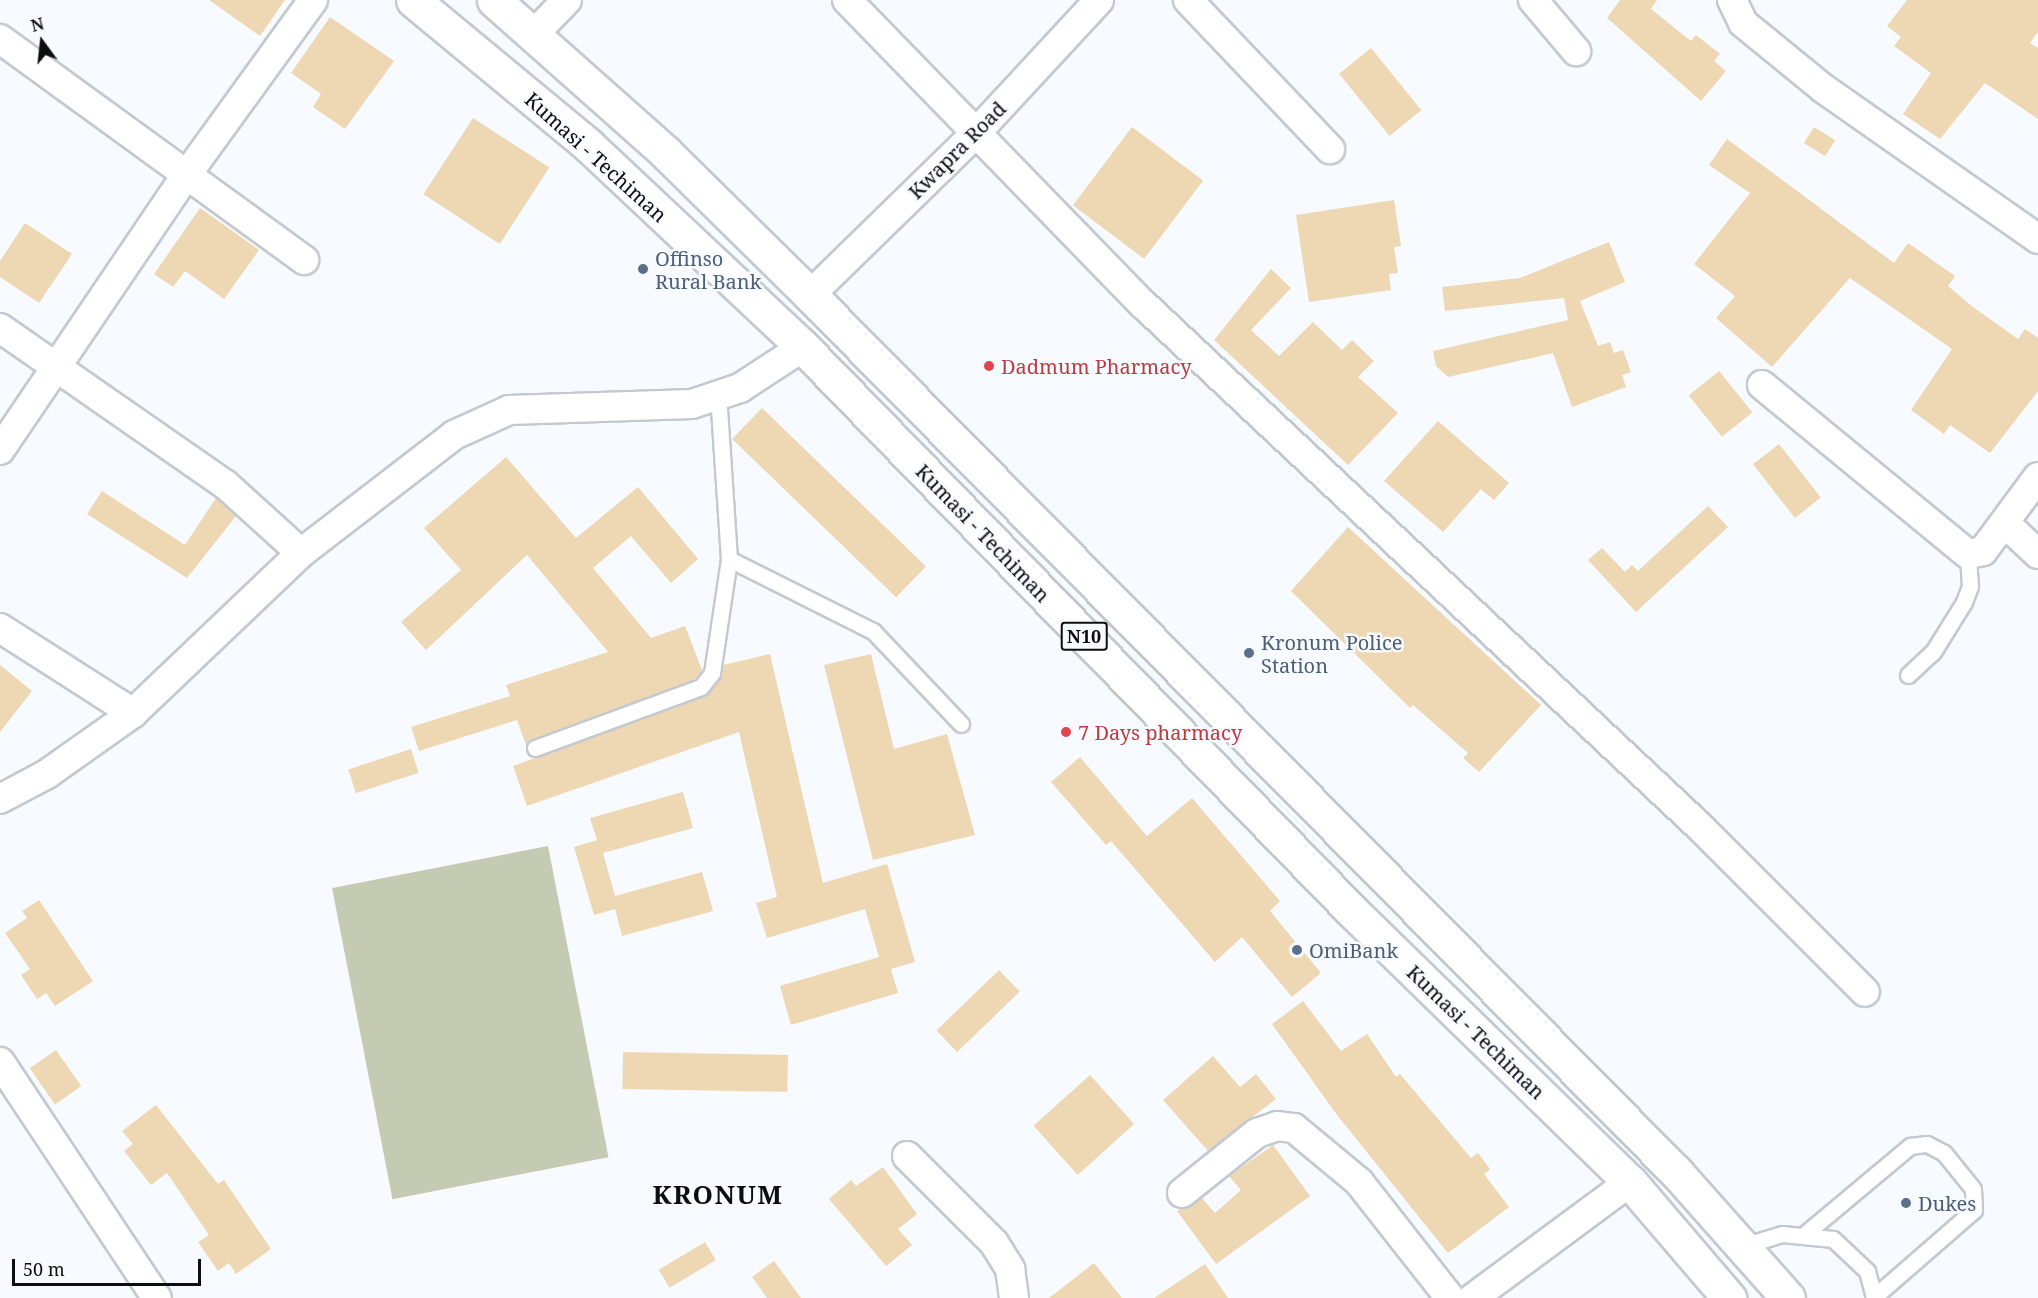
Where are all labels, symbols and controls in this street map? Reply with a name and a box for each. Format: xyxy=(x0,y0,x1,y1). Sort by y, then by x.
north arrow xyxy=(12,12,72,72)
text: N xyxy=(28,12,46,37)
street label: Kumasi - Techiman xyxy=(520,87,672,227)
street label: Kwapra Road xyxy=(903,96,1011,204)
place label: Offinso Rural Bank xyxy=(655,246,761,293)
marker: Offinso Rural Bank xyxy=(636,262,650,276)
place label: Dadmum Pharmacy xyxy=(1001,354,1192,378)
marker: Dadmum Pharmacy xyxy=(982,359,996,373)
street label: Kumasi - Techiman xyxy=(911,459,1055,607)
road number: N10 xyxy=(1060,621,1108,651)
place label: Kronum Police Station xyxy=(1261,630,1402,677)
marker: Kronum Police Station xyxy=(1242,646,1256,660)
place label: 7 Days pharmacy xyxy=(1078,720,1242,744)
marker: 7 Days pharmacy xyxy=(1059,725,1073,739)
place label: OmiBank xyxy=(1309,938,1398,962)
marker: OmiBank xyxy=(1290,943,1304,957)
street label: Kumasi - Techiman xyxy=(1402,960,1550,1104)
district label: KRONUM xyxy=(652,1179,784,1211)
place label: Dukes xyxy=(1918,1191,1976,1215)
marker: Dukes xyxy=(1899,1196,1913,1210)
scale bar xyxy=(15,1247,204,1285)
text: 50 m xyxy=(23,1257,65,1281)

